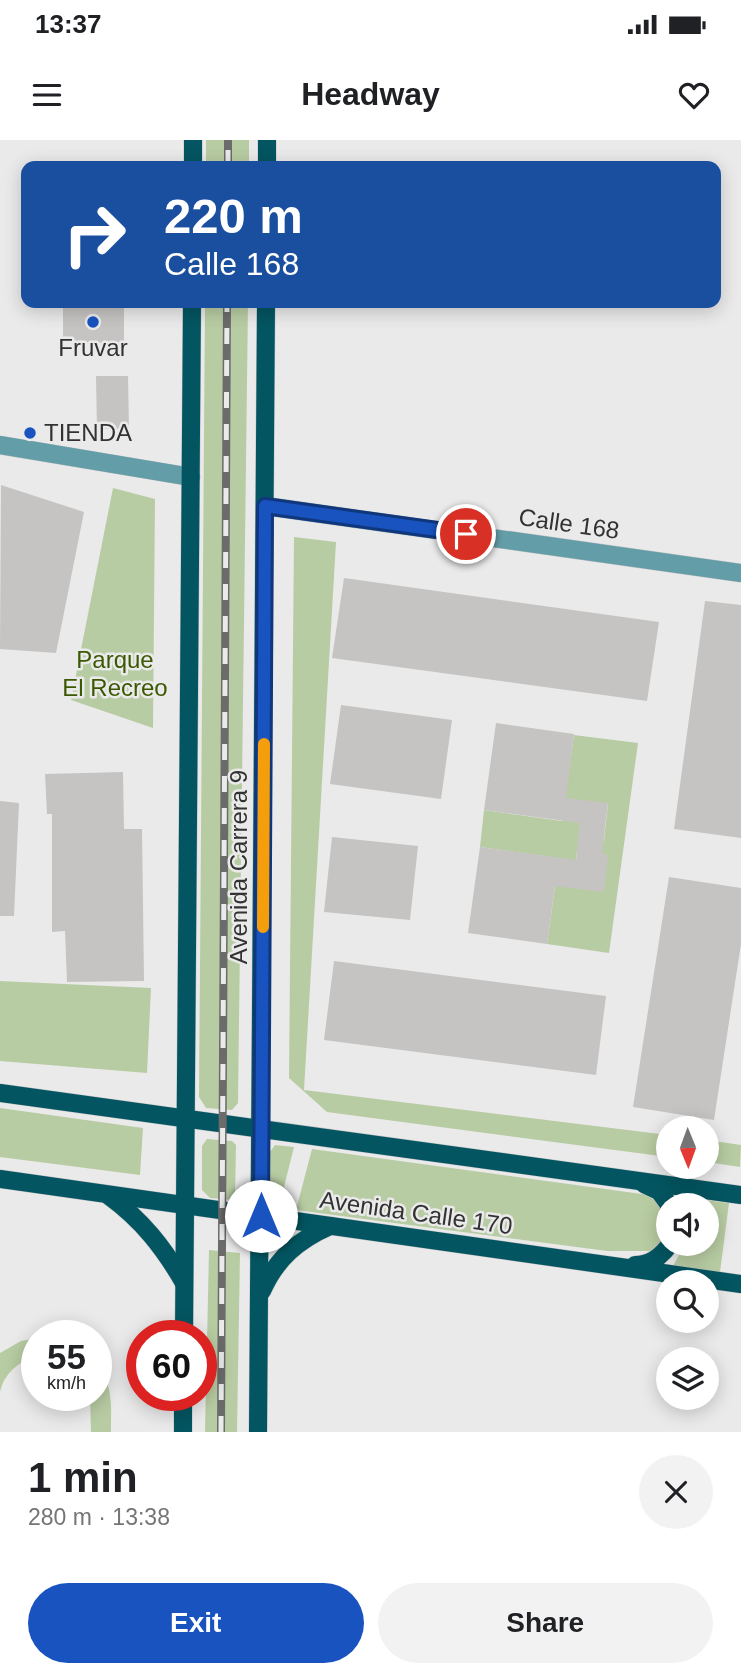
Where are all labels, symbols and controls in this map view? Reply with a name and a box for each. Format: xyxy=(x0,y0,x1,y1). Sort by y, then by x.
text: 13:37 xyxy=(35,9,102,39)
icon: menu xyxy=(28,76,66,114)
text: Headway xyxy=(301,76,440,112)
icon: heart xyxy=(675,76,713,114)
icon: right xyxy=(49,189,140,280)
text: 220 m xyxy=(164,189,303,243)
text: Calle 168 xyxy=(164,246,299,282)
marker: Fruvar xyxy=(85,314,101,330)
place label: Fruvar xyxy=(58,334,128,361)
place label: TIENDA xyxy=(44,419,132,446)
marker: TIENDA xyxy=(22,425,38,441)
street label: Calle 168 xyxy=(517,503,621,544)
pin xyxy=(436,504,496,564)
icon: arrive xyxy=(447,515,485,553)
park label: Parque El Recreo xyxy=(62,646,168,701)
street label: Avenida Carrera 9 xyxy=(225,770,252,964)
north arrow xyxy=(656,1116,719,1180)
map controls xyxy=(656,1116,719,1410)
position arrow xyxy=(224,1179,298,1253)
street label: Avenida Calle 170 xyxy=(318,1186,514,1239)
button: sound xyxy=(656,1193,719,1256)
button: search xyxy=(656,1270,719,1333)
speed limit sign: 60 xyxy=(126,1320,217,1411)
text: 55 xyxy=(47,1337,86,1376)
button: layers xyxy=(656,1347,719,1410)
text: km/h xyxy=(47,1373,86,1393)
text: 1 min xyxy=(28,1454,138,1501)
button: close xyxy=(639,1455,713,1529)
text: 280 m · 13:38 xyxy=(28,1504,170,1530)
button: Exit xyxy=(28,1583,364,1663)
button: Share xyxy=(378,1583,713,1663)

